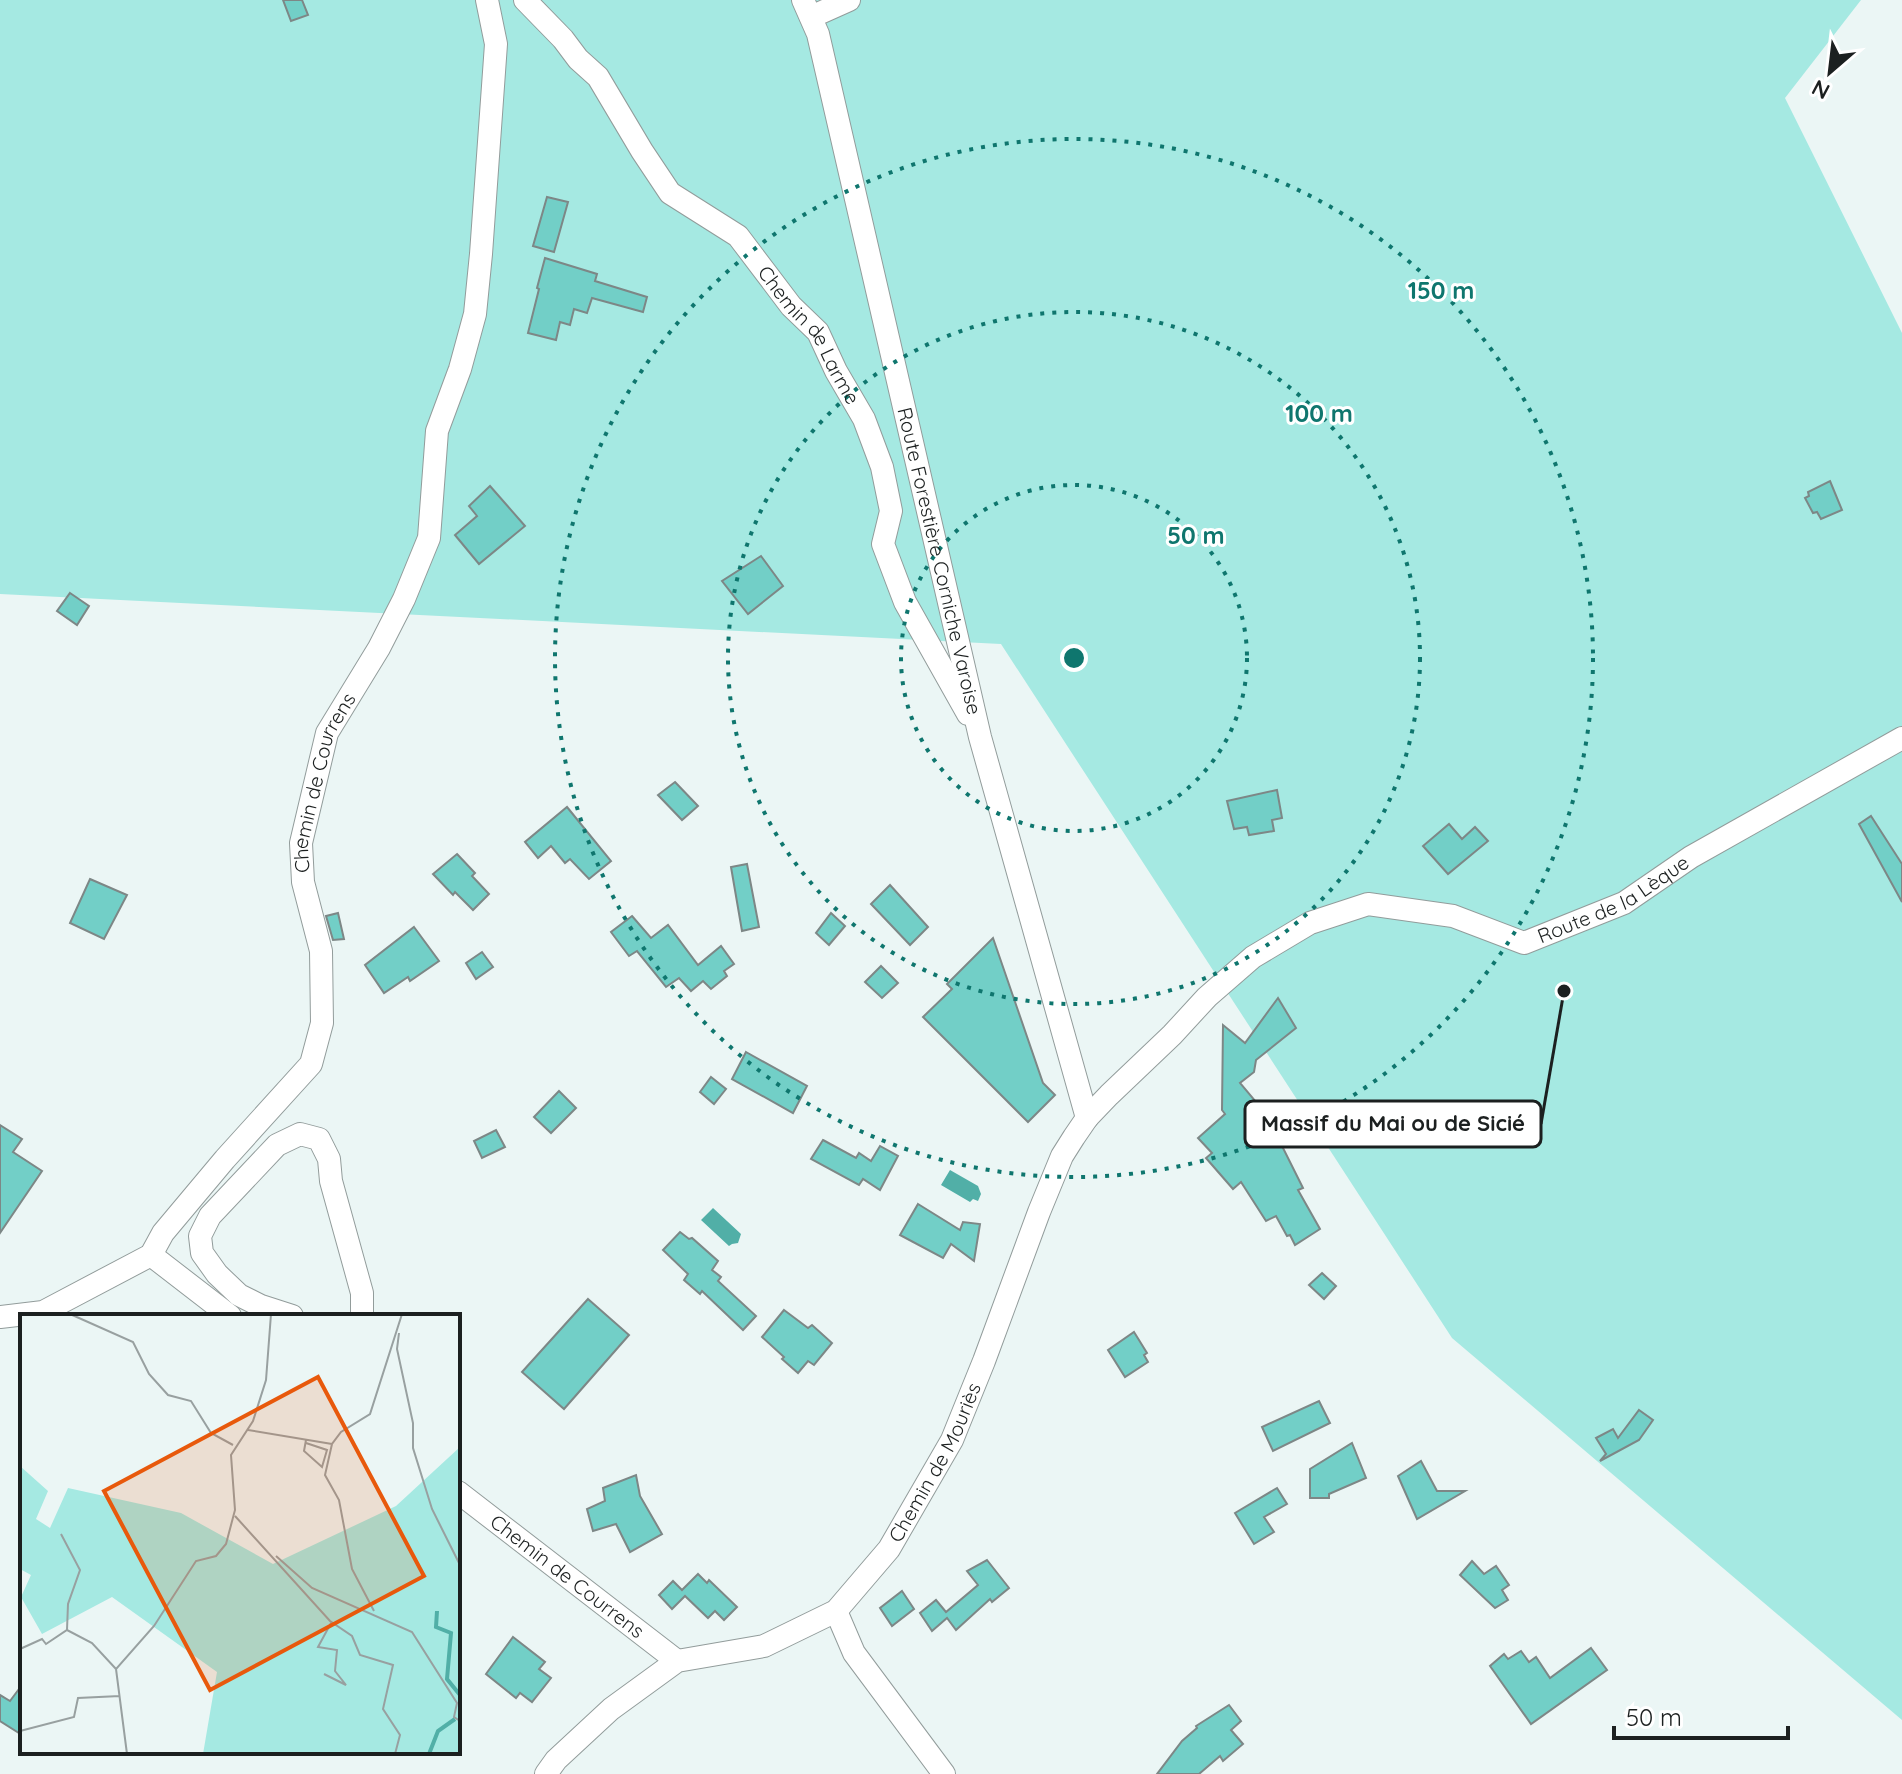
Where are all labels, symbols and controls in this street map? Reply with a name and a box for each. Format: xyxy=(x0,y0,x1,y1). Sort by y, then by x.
north arrow xyxy=(1790,32,1870,112)
text: N xyxy=(1807,74,1834,106)
street label: Chemin de Larme xyxy=(753,260,866,409)
text: 150 m xyxy=(1408,275,1474,305)
text: 100 m xyxy=(1285,398,1353,428)
street label: Route Forestière Corniche Varoise xyxy=(892,405,987,717)
text: 50 m xyxy=(1167,520,1225,550)
centre of rings xyxy=(1060,644,1088,672)
street label: Chemin de Courrens xyxy=(287,688,361,874)
street label: Route de la Lèque xyxy=(1534,849,1693,948)
callout: Massif du Mai ou de Sicié xyxy=(1245,1101,1541,1147)
text: Massif du Mai ou de Sicié xyxy=(1261,1109,1525,1137)
inset map xyxy=(20,1314,460,1754)
street label: Chemin de Mouriès xyxy=(883,1379,986,1547)
street label: Chemin de Courrens xyxy=(486,1509,650,1643)
scale bar xyxy=(1614,1690,1788,1740)
text: 50 m xyxy=(1626,1702,1682,1732)

